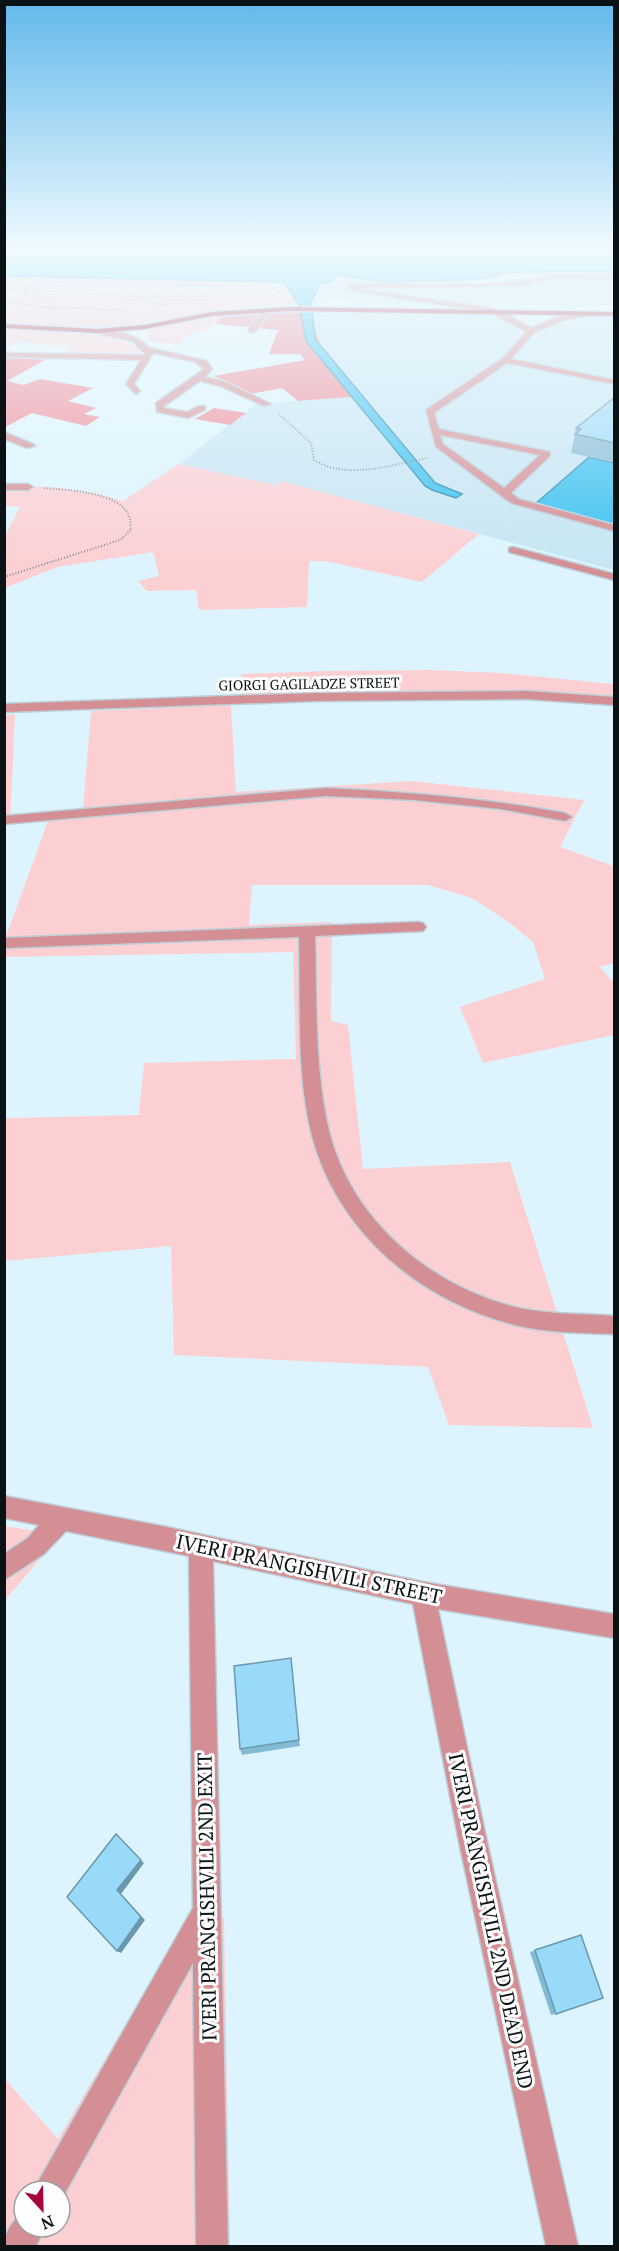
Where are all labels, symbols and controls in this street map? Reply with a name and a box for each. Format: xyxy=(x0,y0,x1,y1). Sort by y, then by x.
street label: GIORGI GAGILADZE STREET xyxy=(218,672,400,695)
street label: IVERI PRANGISHVILI STREET xyxy=(174,1527,445,1610)
street label: IVERI PRANGISHVILI 2ND DEAD END xyxy=(443,1750,540,2091)
street label: IVERI PRANGISHVILI 2ND EXIT xyxy=(190,1753,223,2041)
north arrow xyxy=(12,2179,72,2239)
text: N xyxy=(38,2210,57,2235)

